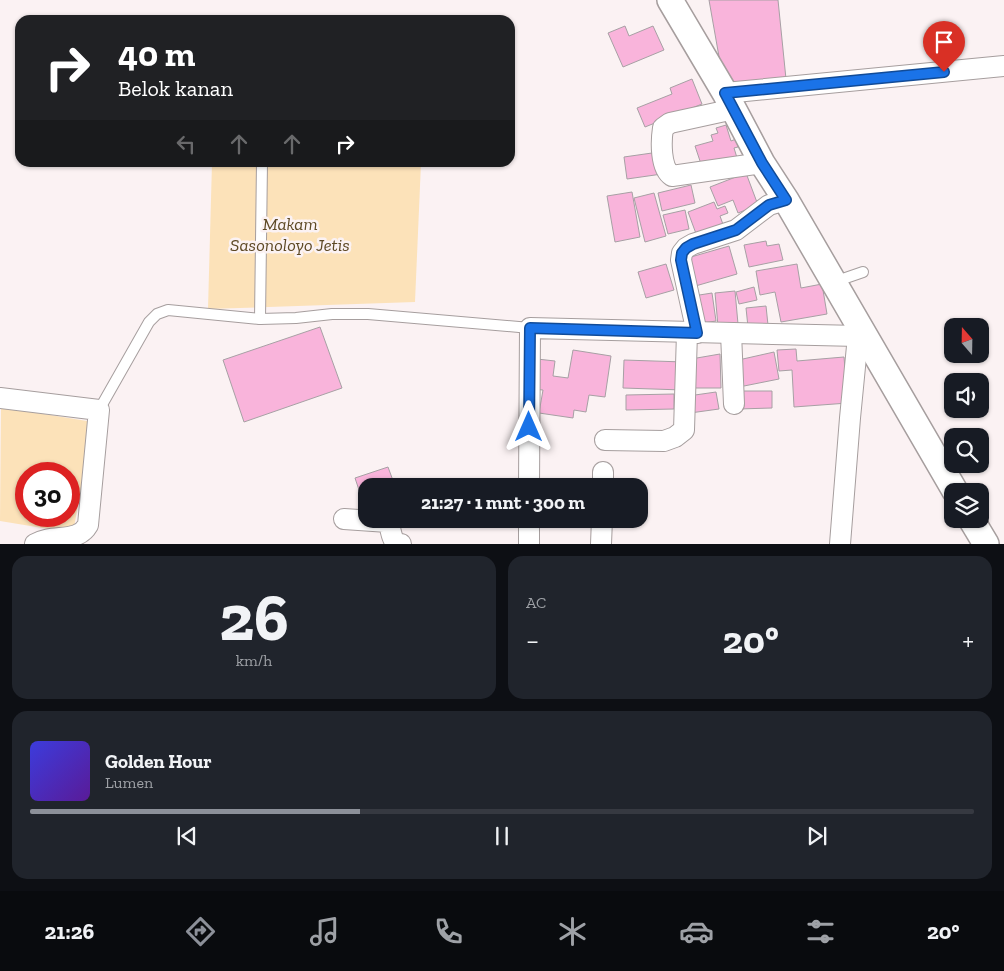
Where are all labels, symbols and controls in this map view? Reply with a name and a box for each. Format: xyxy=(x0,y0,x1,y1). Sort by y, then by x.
pin xyxy=(923,21,965,72)
icon: arrive xyxy=(930,28,958,56)
text: 40 m xyxy=(118,33,195,75)
icon: right xyxy=(35,35,100,100)
text: Belok kanan xyxy=(118,75,233,102)
icon: left xyxy=(172,130,200,158)
icon: ahead xyxy=(225,130,253,158)
icon: ahead xyxy=(278,130,306,158)
icon: right xyxy=(331,130,359,158)
park label: Makam Sasonoloyo Jetis xyxy=(230,213,350,256)
north arrow xyxy=(944,318,989,362)
map controls xyxy=(944,318,989,528)
button: sound xyxy=(944,373,989,418)
position arrow xyxy=(502,400,554,452)
button: search xyxy=(944,428,989,473)
speed limit sign: 30 xyxy=(15,462,80,527)
button: layers xyxy=(944,483,989,528)
text: 21:27 · 1 mnt · 300 m xyxy=(421,491,585,514)
text: 26 xyxy=(219,579,289,657)
text: AC xyxy=(526,593,546,612)
text: 20° xyxy=(723,617,779,663)
text: − xyxy=(526,624,539,657)
text: + xyxy=(962,624,974,657)
text: km/h xyxy=(236,651,272,670)
text: Golden Hour xyxy=(105,750,212,773)
text: Lumen xyxy=(105,773,153,792)
icon: previous xyxy=(173,822,201,850)
icon: pause xyxy=(488,822,516,850)
icon: next xyxy=(803,822,831,850)
icon: directions xyxy=(183,914,218,949)
icon: music xyxy=(307,914,342,949)
icon: phone xyxy=(431,914,466,949)
icon: climate xyxy=(555,914,590,949)
icon: car xyxy=(679,914,714,949)
icon: filters xyxy=(803,914,838,949)
text: 21:26 xyxy=(44,918,94,945)
text: 20° xyxy=(927,918,960,945)

